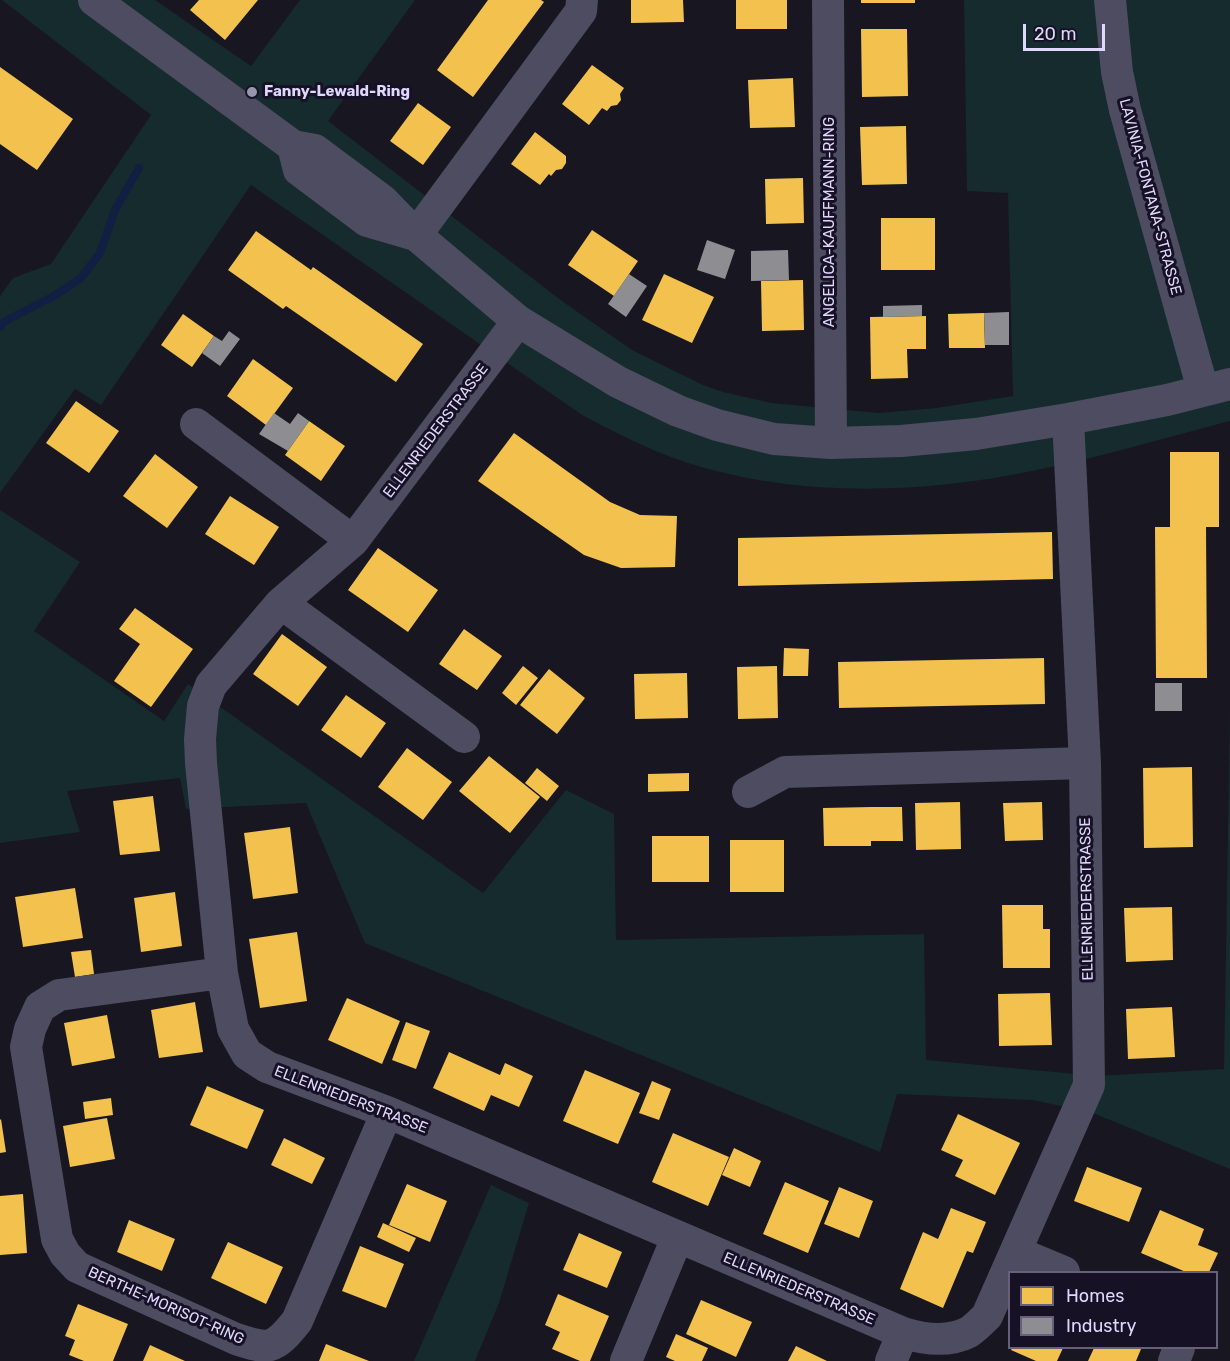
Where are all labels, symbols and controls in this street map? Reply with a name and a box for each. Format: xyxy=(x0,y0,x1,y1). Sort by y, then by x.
scale bar xyxy=(1026,12,1108,50)
text: 20 m xyxy=(1034,23,1076,45)
place label: Fanny-Lewald-Ring xyxy=(264,83,410,101)
marker: Fanny-Lewald-Ring xyxy=(245,85,259,99)
street label: LAVINIA-FONTANA-STRASSE xyxy=(1115,97,1185,297)
street label: ANGELICA-KAUFFMANN-RING xyxy=(821,117,839,327)
street label: ELLENRIEDERSTRASSE xyxy=(380,360,492,502)
street label: ELLENRIEDERSTRASSE xyxy=(1077,817,1097,981)
street label: ELLENRIEDERSTRASSE xyxy=(272,1062,430,1138)
street label: ELLENRIEDERSTRASSE xyxy=(720,1249,878,1329)
street label: BERTHE-MORISOT-RING xyxy=(85,1263,247,1349)
legend xyxy=(1008,1271,1218,1349)
text: Homes xyxy=(1066,1285,1124,1307)
text: Industry xyxy=(1066,1315,1136,1337)

